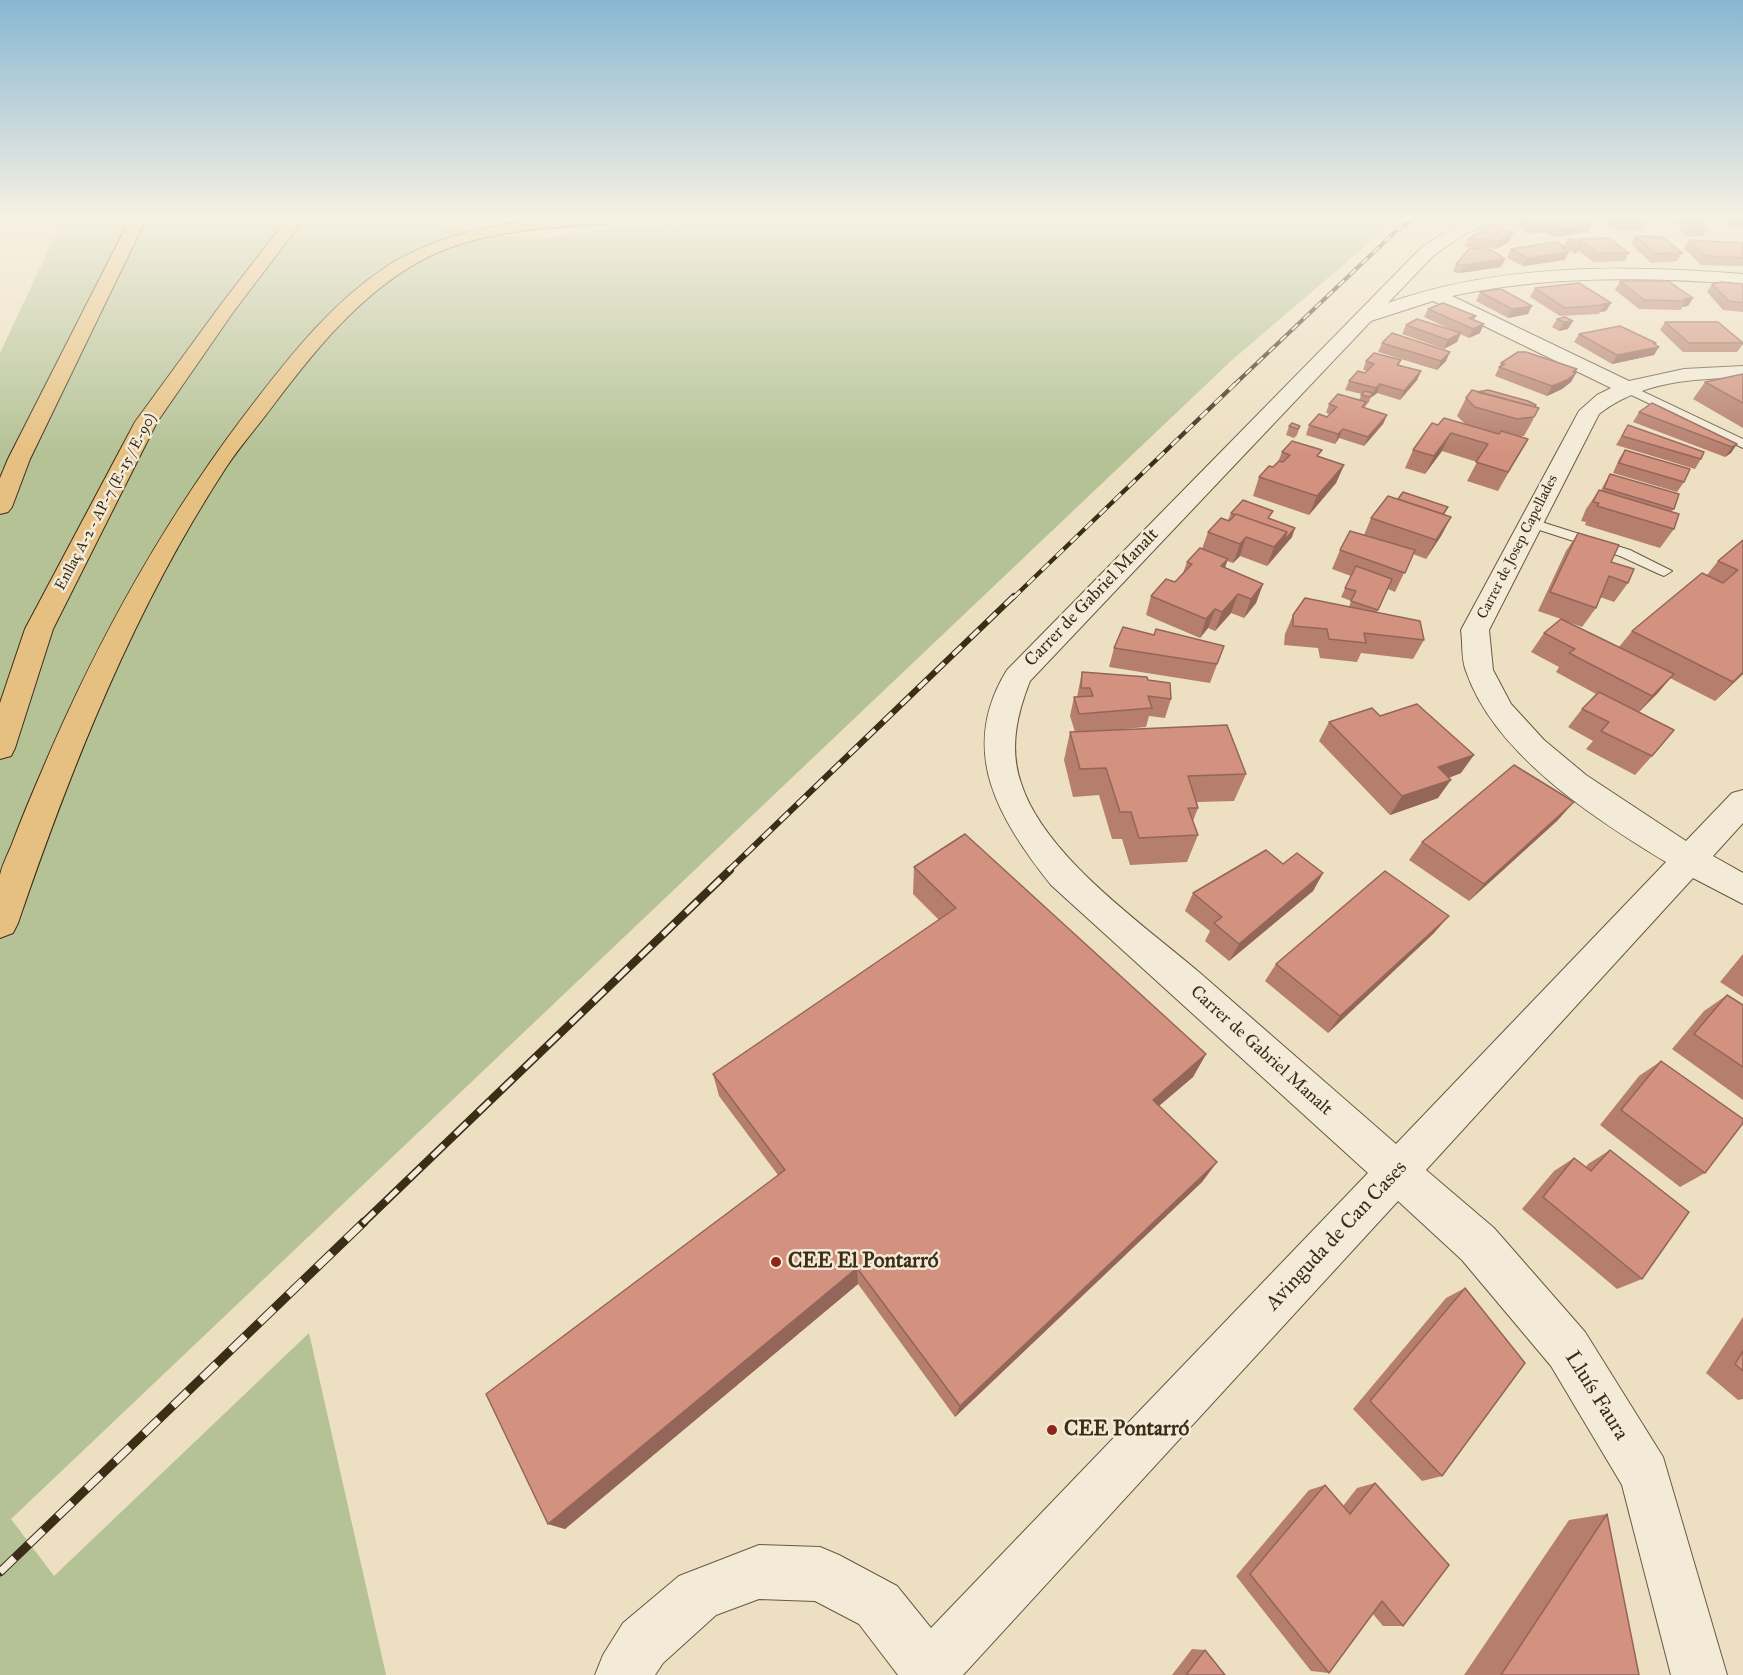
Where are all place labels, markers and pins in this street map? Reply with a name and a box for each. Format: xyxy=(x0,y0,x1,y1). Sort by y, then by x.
place label: CEE El Pontarró xyxy=(788,1249,938,1275)
marker: CEE El Pontarró xyxy=(769,1255,783,1269)
place label: CEE Pontarró xyxy=(1064,1417,1189,1443)
marker: CEE Pontarró xyxy=(1045,1423,1059,1437)

